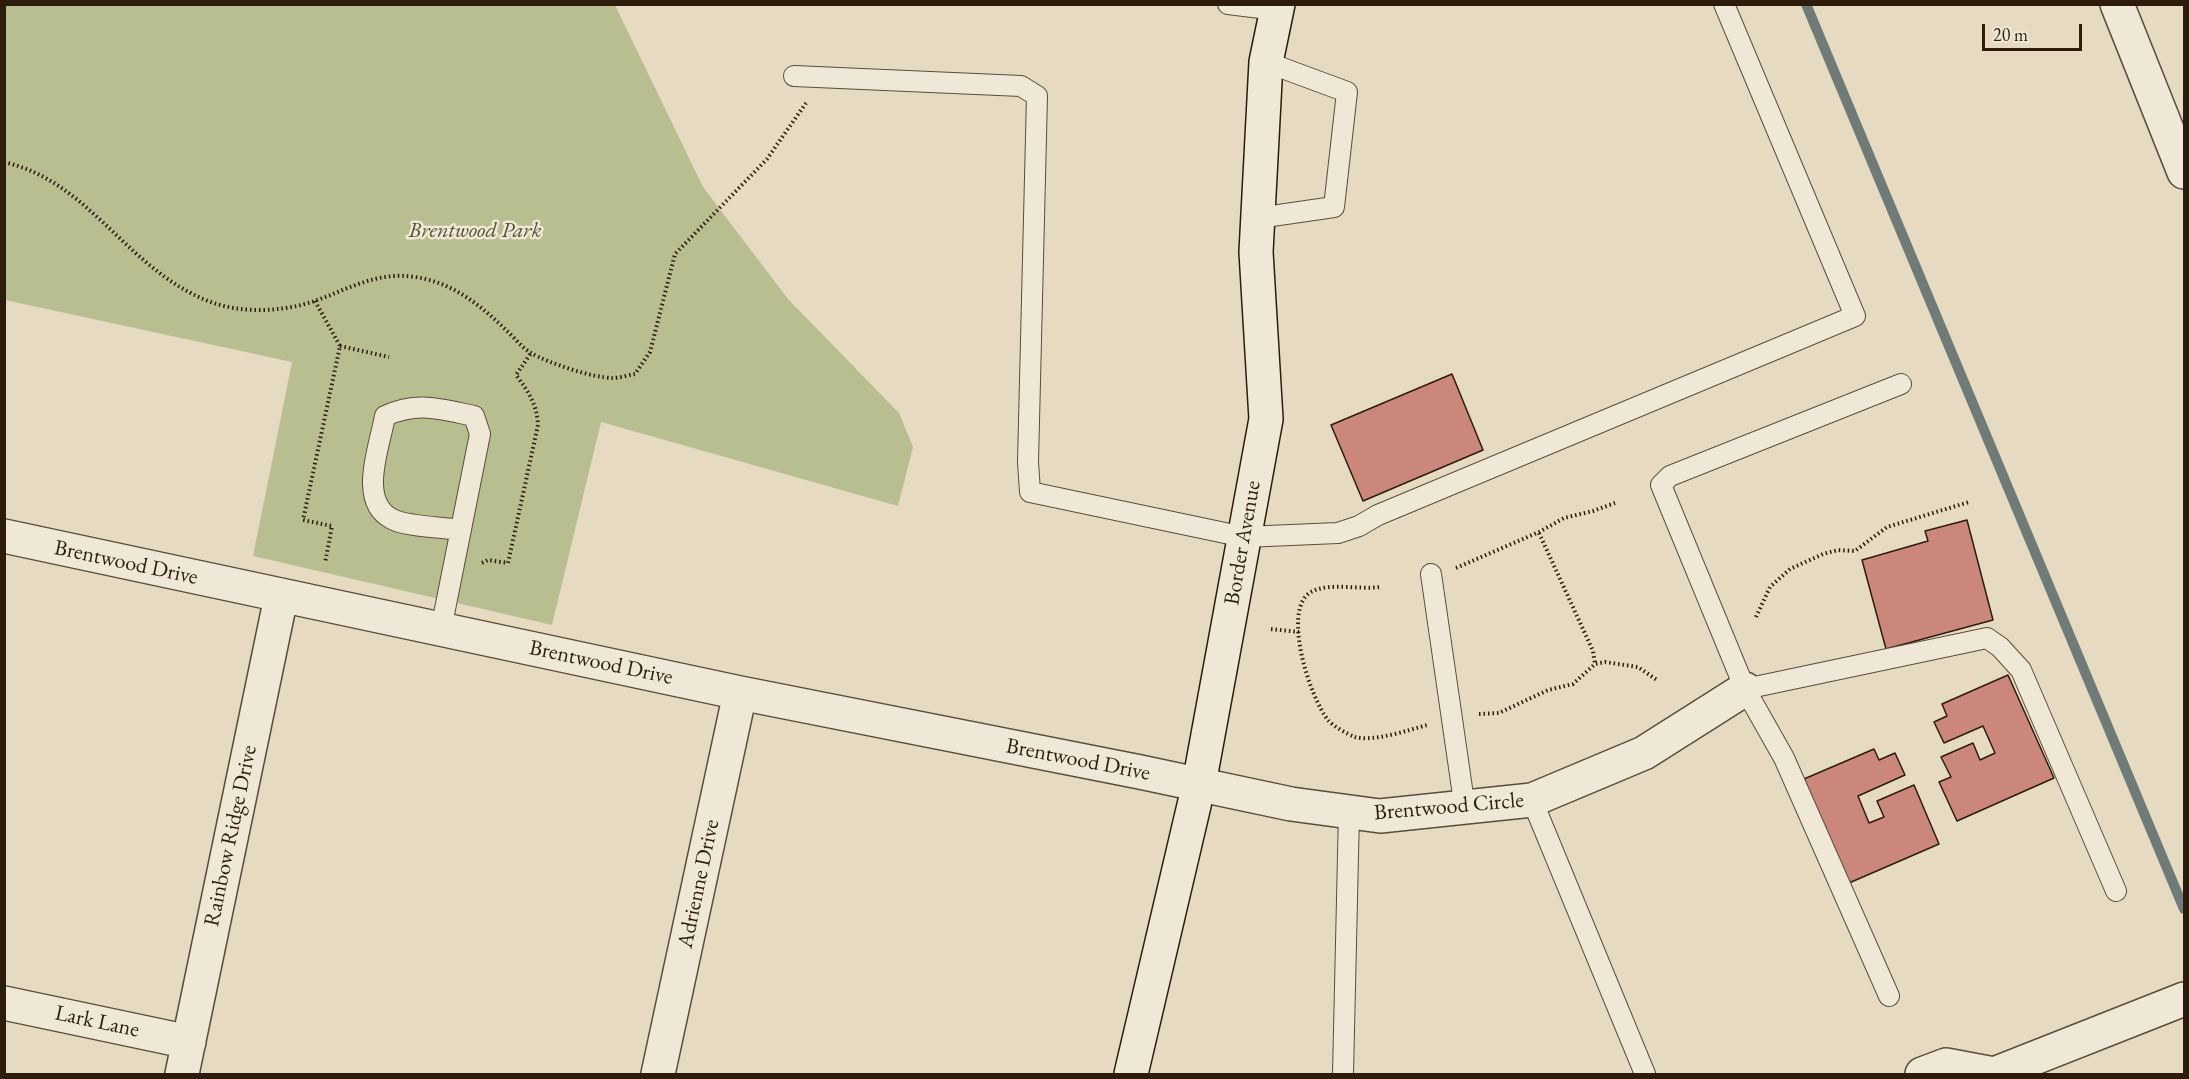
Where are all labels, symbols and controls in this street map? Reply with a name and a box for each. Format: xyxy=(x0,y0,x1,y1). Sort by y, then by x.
scale bar xyxy=(1985,12,2086,50)
text: 20 m xyxy=(1993,23,2028,46)
park label: Brentwood Park xyxy=(409,218,541,244)
street label: Border Avenue xyxy=(1219,479,1267,607)
street label: Brentwood Drive xyxy=(52,535,200,591)
street label: Brentwood Drive xyxy=(527,635,675,691)
street label: Brentwood Drive xyxy=(1004,733,1152,787)
street label: Rainbow Ridge Drive xyxy=(199,743,263,929)
street label: Brentwood Circle xyxy=(1373,787,1525,827)
street label: Adrienne Drive xyxy=(672,817,726,951)
street label: Lark Lane xyxy=(52,1000,142,1044)

